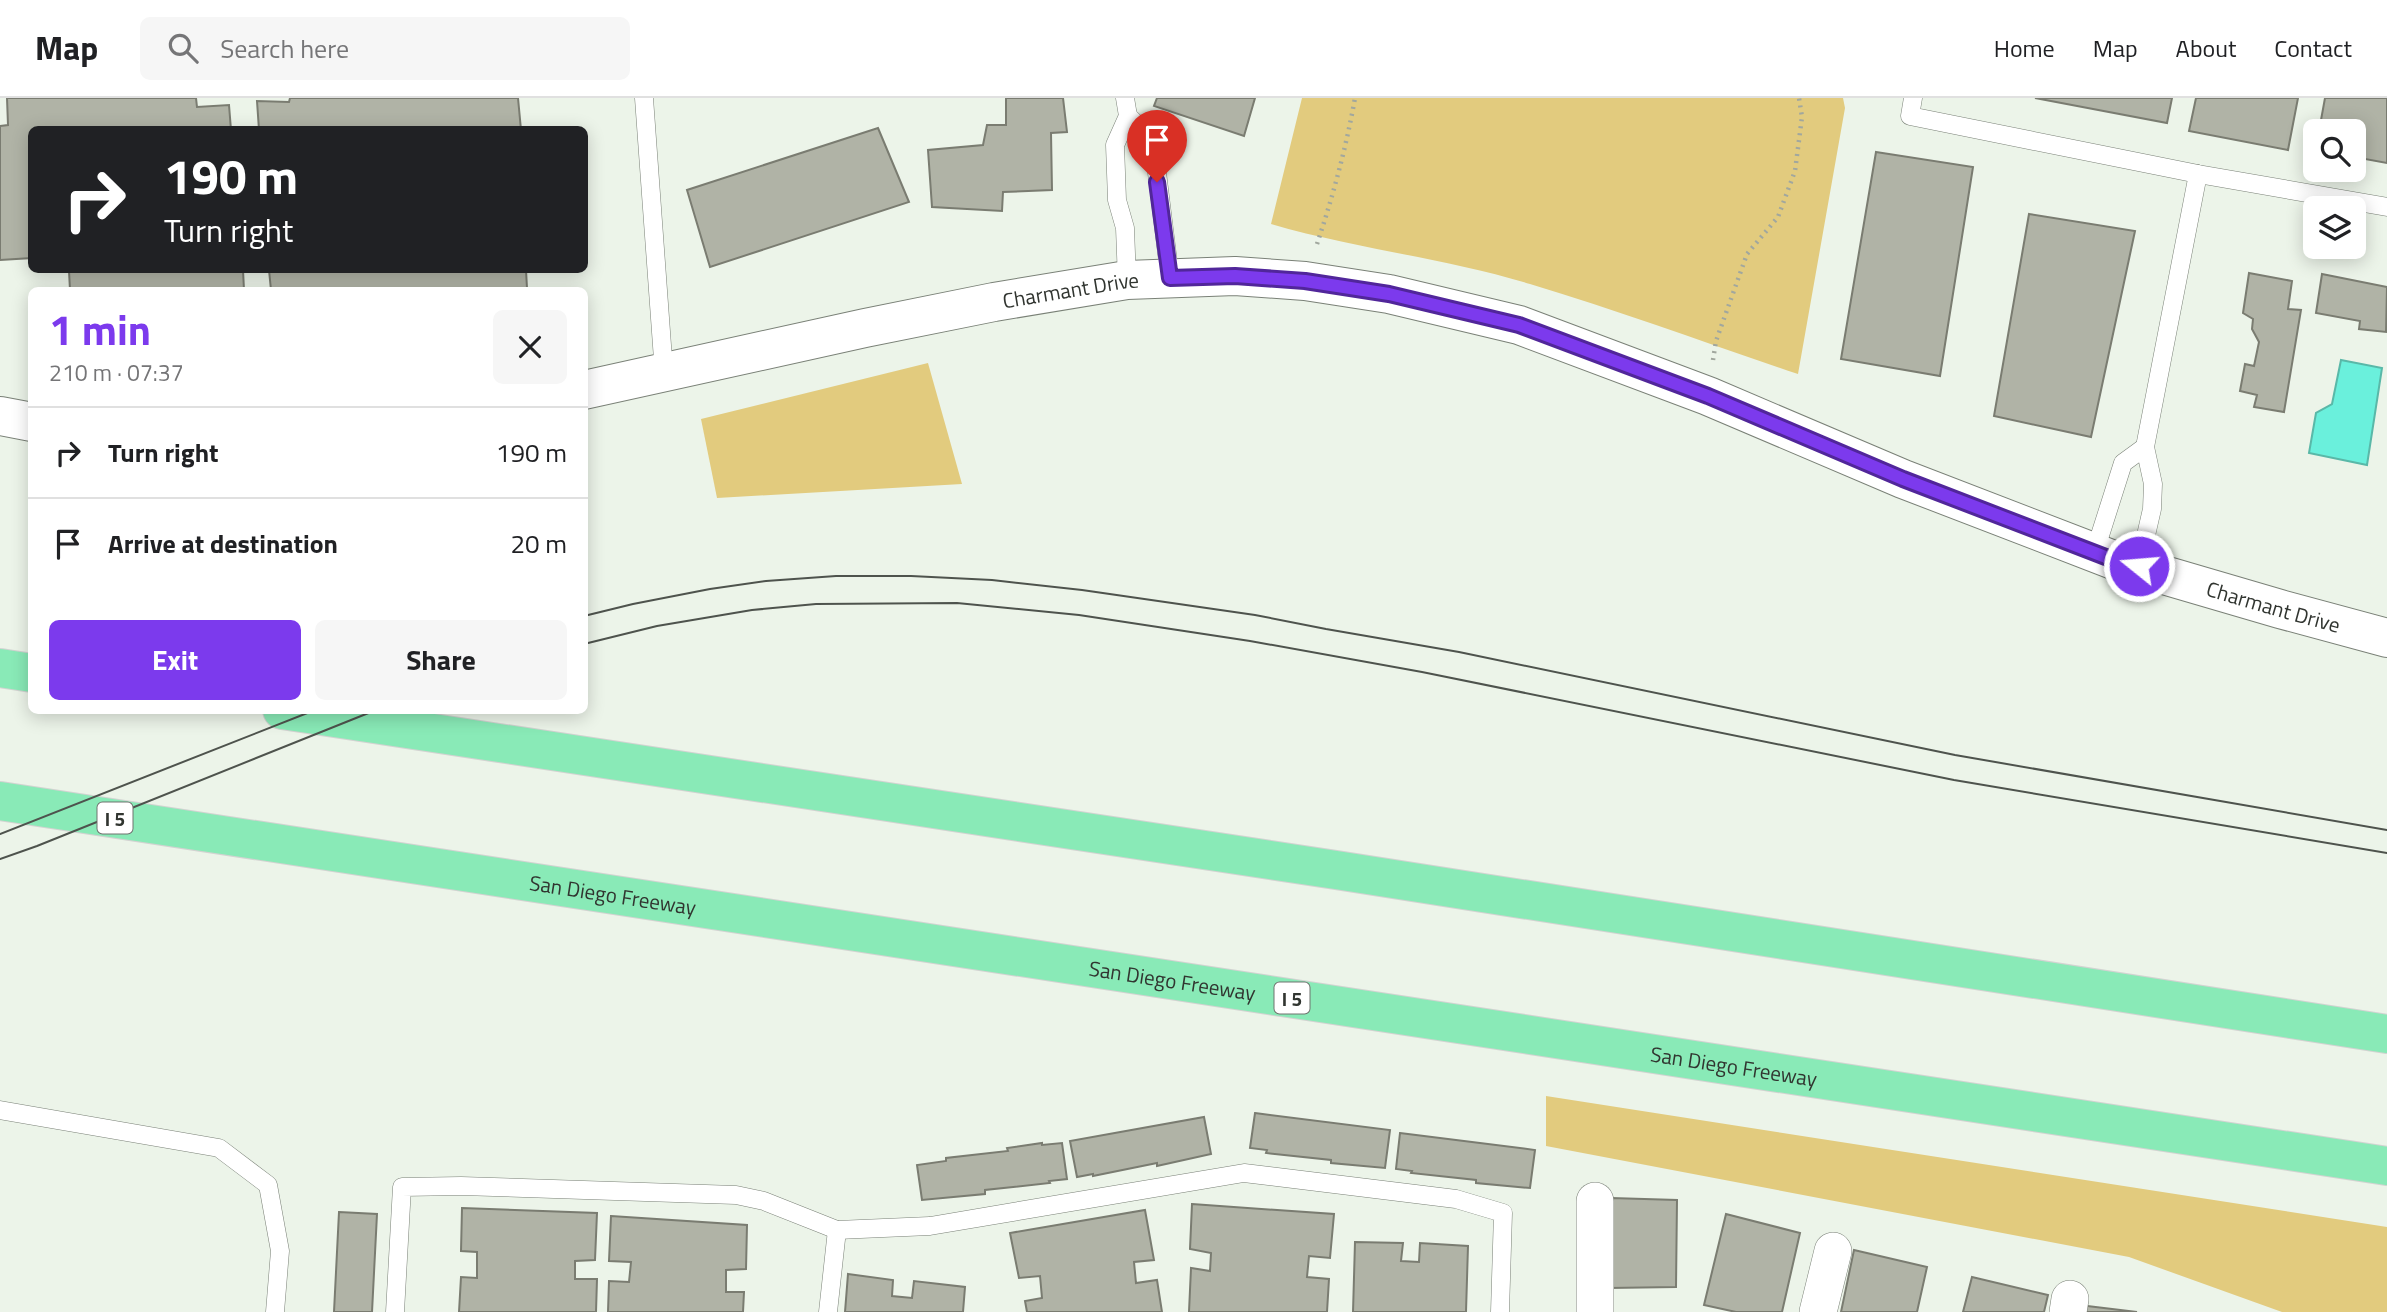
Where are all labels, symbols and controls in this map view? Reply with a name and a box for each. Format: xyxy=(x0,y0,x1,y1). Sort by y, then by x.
search box xyxy=(140,17,630,80)
text: Map xyxy=(35,23,98,73)
icon: search xyxy=(164,29,202,67)
text: Search here xyxy=(220,29,349,68)
text: Home xyxy=(1994,30,2055,66)
text: Map xyxy=(2093,30,2138,66)
text: About xyxy=(2176,30,2236,66)
text: Contact xyxy=(2274,30,2352,66)
pin xyxy=(1127,110,1187,182)
map controls xyxy=(2303,119,2366,259)
button: search xyxy=(2303,119,2366,182)
icon: arrive xyxy=(1138,121,1176,159)
text: 190 m xyxy=(164,138,298,213)
icon: right xyxy=(49,154,140,245)
button: layers xyxy=(2303,196,2366,259)
text: Turn right xyxy=(164,206,293,254)
street label: Charmant Drive xyxy=(1000,264,1139,316)
text: 1 min xyxy=(49,297,151,361)
button: close xyxy=(493,310,567,384)
text: 210 m · 07:37 xyxy=(49,355,184,390)
text: Turn right xyxy=(108,433,219,472)
text: 190 m xyxy=(496,433,567,472)
icon: right xyxy=(49,434,87,472)
text: Arrive at destination xyxy=(108,524,338,563)
text: 20 m xyxy=(510,524,567,563)
icon: arrive xyxy=(49,525,87,563)
position arrow xyxy=(2102,529,2176,603)
street label: Charmant Drive xyxy=(2203,572,2344,641)
button: Exit xyxy=(49,620,301,700)
button: Share xyxy=(315,620,567,700)
road number: I 5 xyxy=(97,803,132,834)
street label: San Diego Freeway xyxy=(527,866,699,923)
street label: San Diego Freeway xyxy=(1087,952,1258,1009)
road number: I 5 xyxy=(1274,983,1310,1014)
street label: San Diego Freeway xyxy=(1648,1038,1819,1095)

